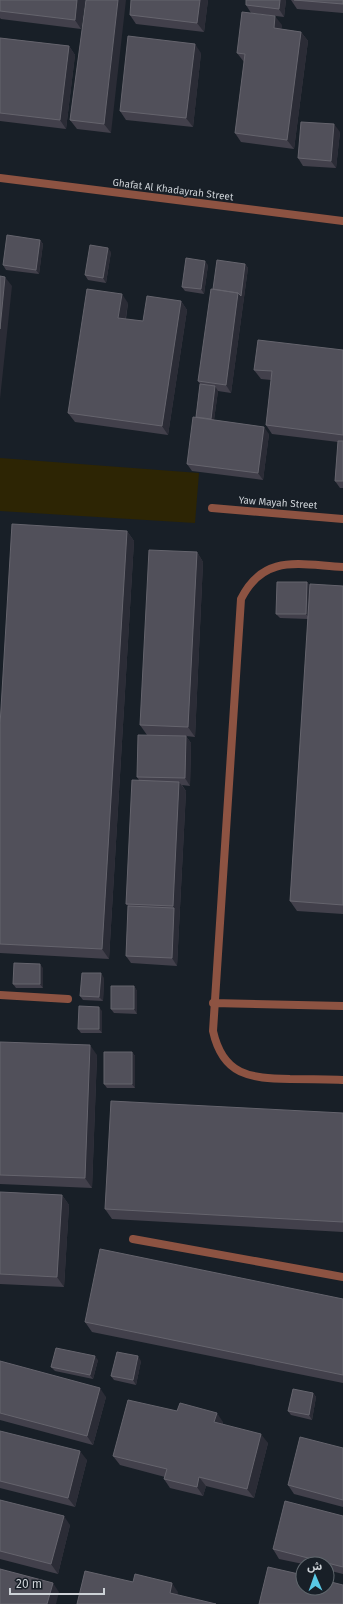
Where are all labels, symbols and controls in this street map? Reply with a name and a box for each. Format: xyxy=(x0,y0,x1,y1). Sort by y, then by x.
street label: Ghafat Al Khadayrah Street xyxy=(112,177,235,203)
street label: Yaw Mayah Street xyxy=(238,494,318,512)
north arrow xyxy=(295,1556,335,1596)
text: ش xyxy=(307,1560,322,1573)
scale bar xyxy=(10,1570,104,1596)
text: 20 m xyxy=(16,1577,42,1591)

